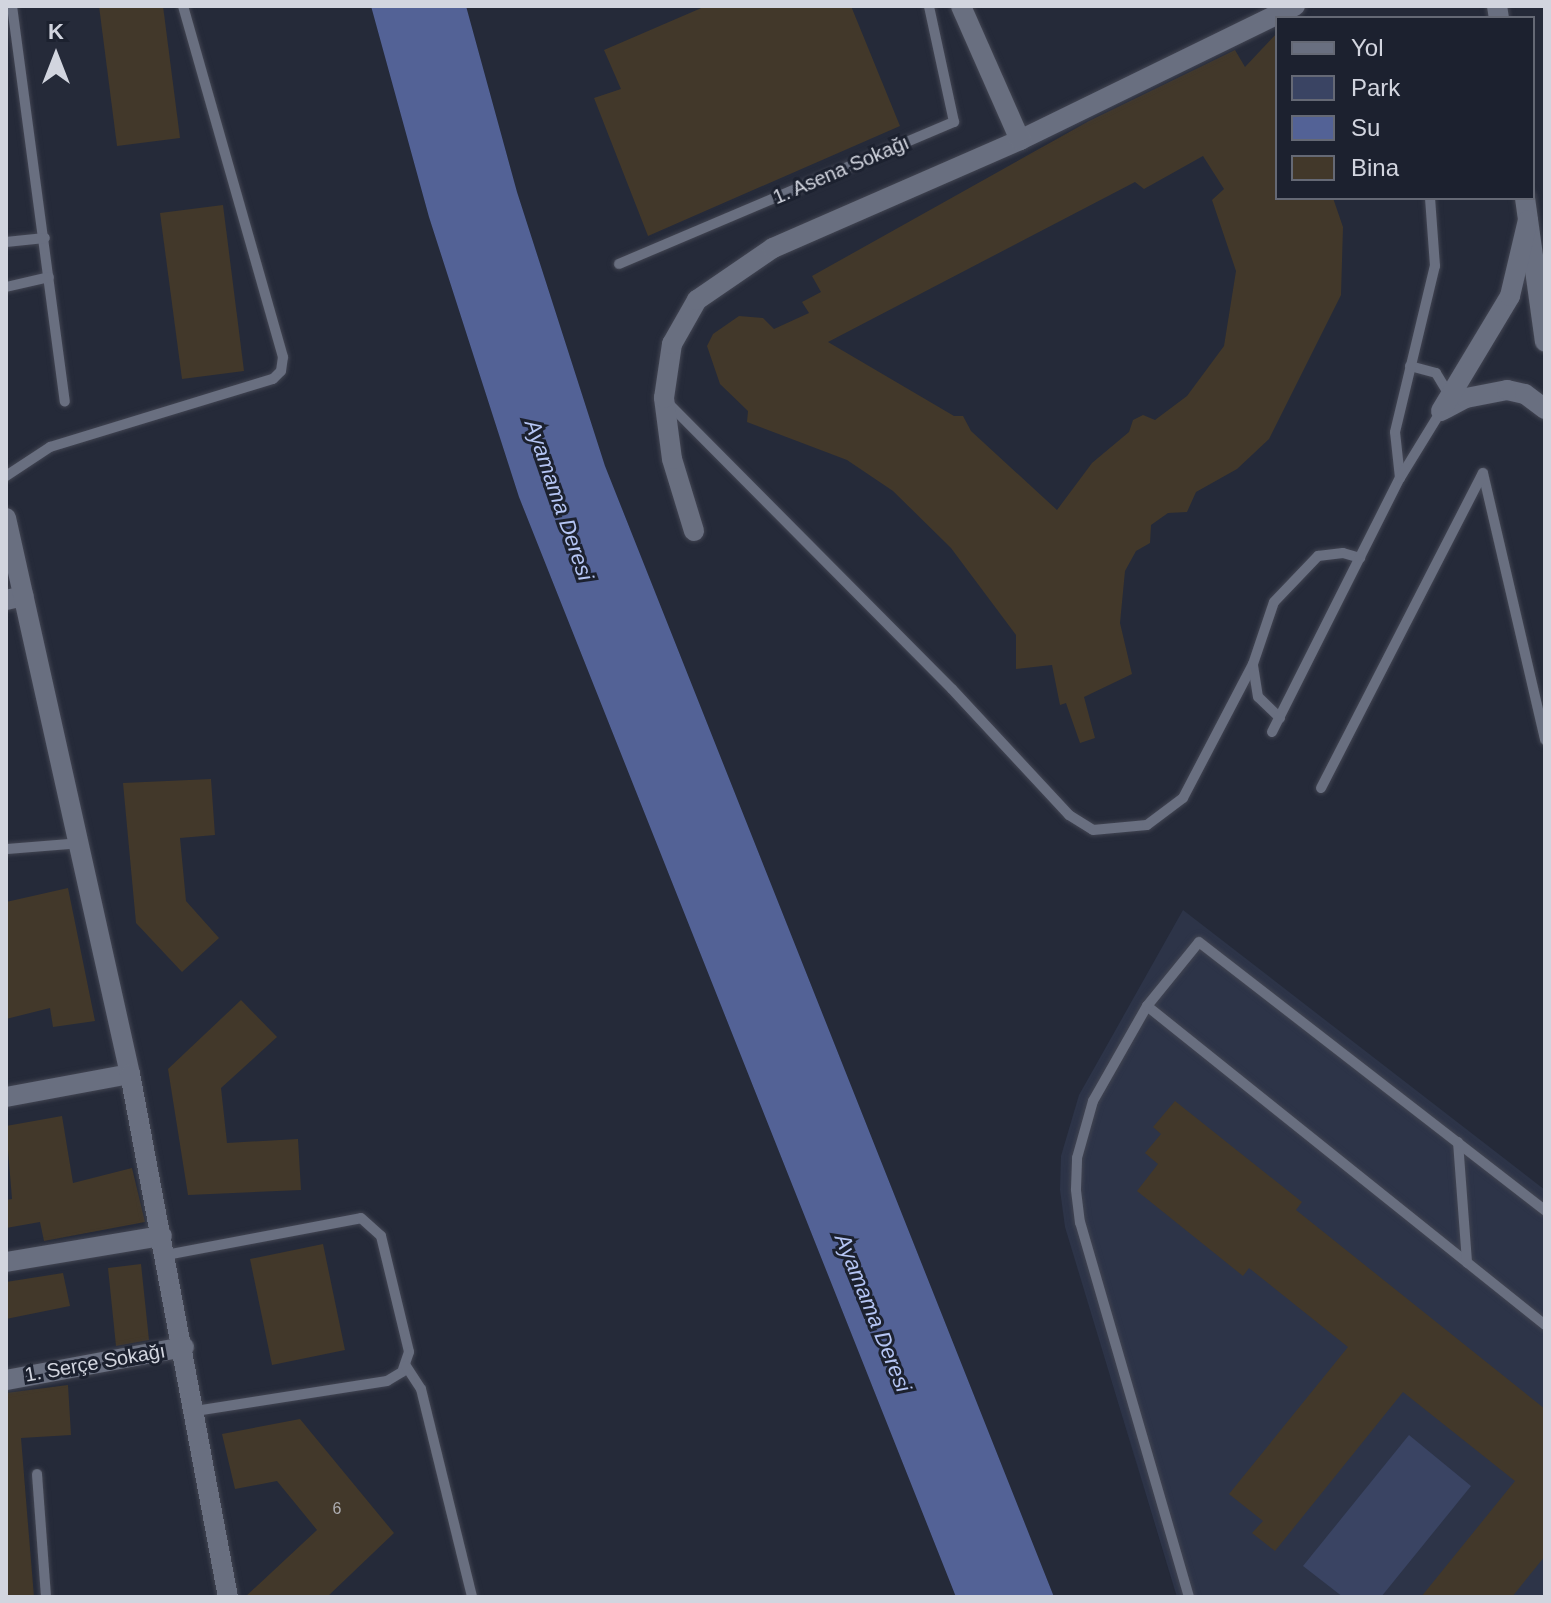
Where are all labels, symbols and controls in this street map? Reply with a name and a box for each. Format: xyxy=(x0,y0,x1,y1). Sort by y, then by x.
north arrow xyxy=(16,16,96,96)
legend xyxy=(1275,16,1535,200)
text: K xyxy=(48,19,64,44)
text: Yol xyxy=(1351,34,1383,61)
text: Park xyxy=(1351,74,1400,101)
text: Su xyxy=(1351,114,1380,141)
street label: 1. Asena Sokağı xyxy=(769,130,913,210)
text: Bina xyxy=(1351,154,1399,181)
water label: Ayamama Deresi xyxy=(519,416,599,584)
water label: Ayamama Deresi xyxy=(829,1230,917,1396)
street label: 1. Serçe Sokağı xyxy=(23,1339,167,1387)
house number: 6 xyxy=(333,1499,341,1519)

